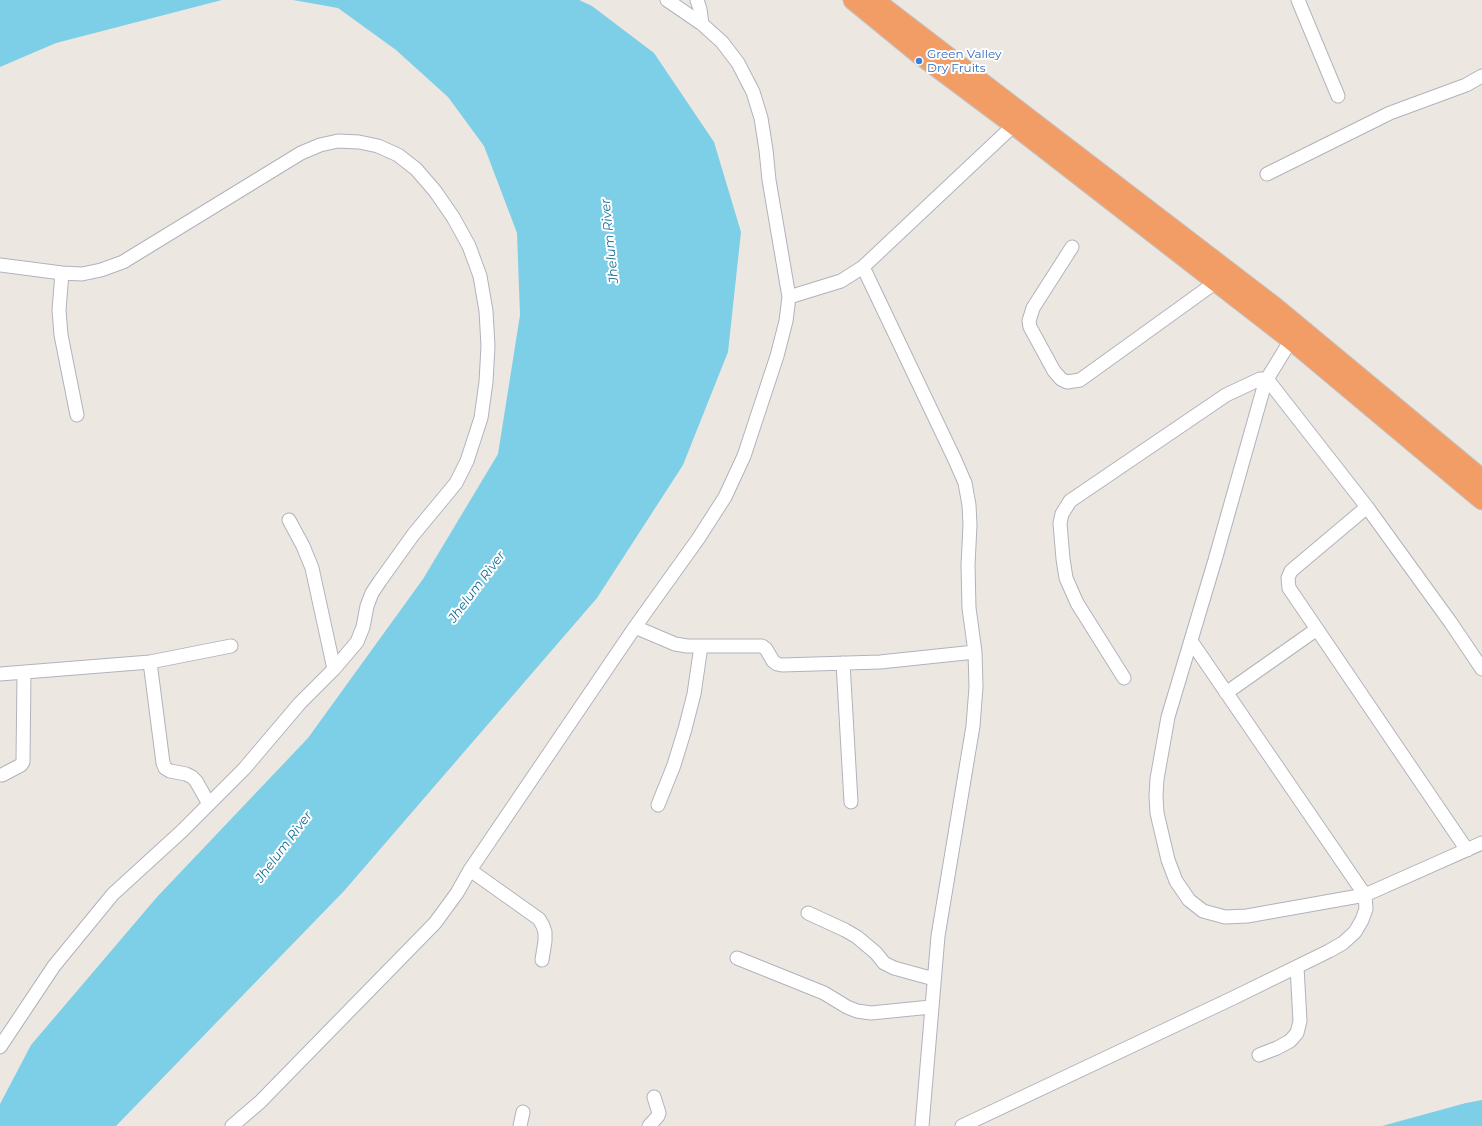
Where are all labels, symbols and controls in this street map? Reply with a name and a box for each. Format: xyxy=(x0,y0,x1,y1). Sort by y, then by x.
place label: Green Valley Dry Fruits xyxy=(927,47,1002,75)
marker: Green Valley Dry Fruits xyxy=(914,56,924,66)
water label: Jhelum River xyxy=(598,198,622,284)
water label: Jhelum River xyxy=(445,548,509,626)
water label: Jhelum River xyxy=(252,808,316,886)

